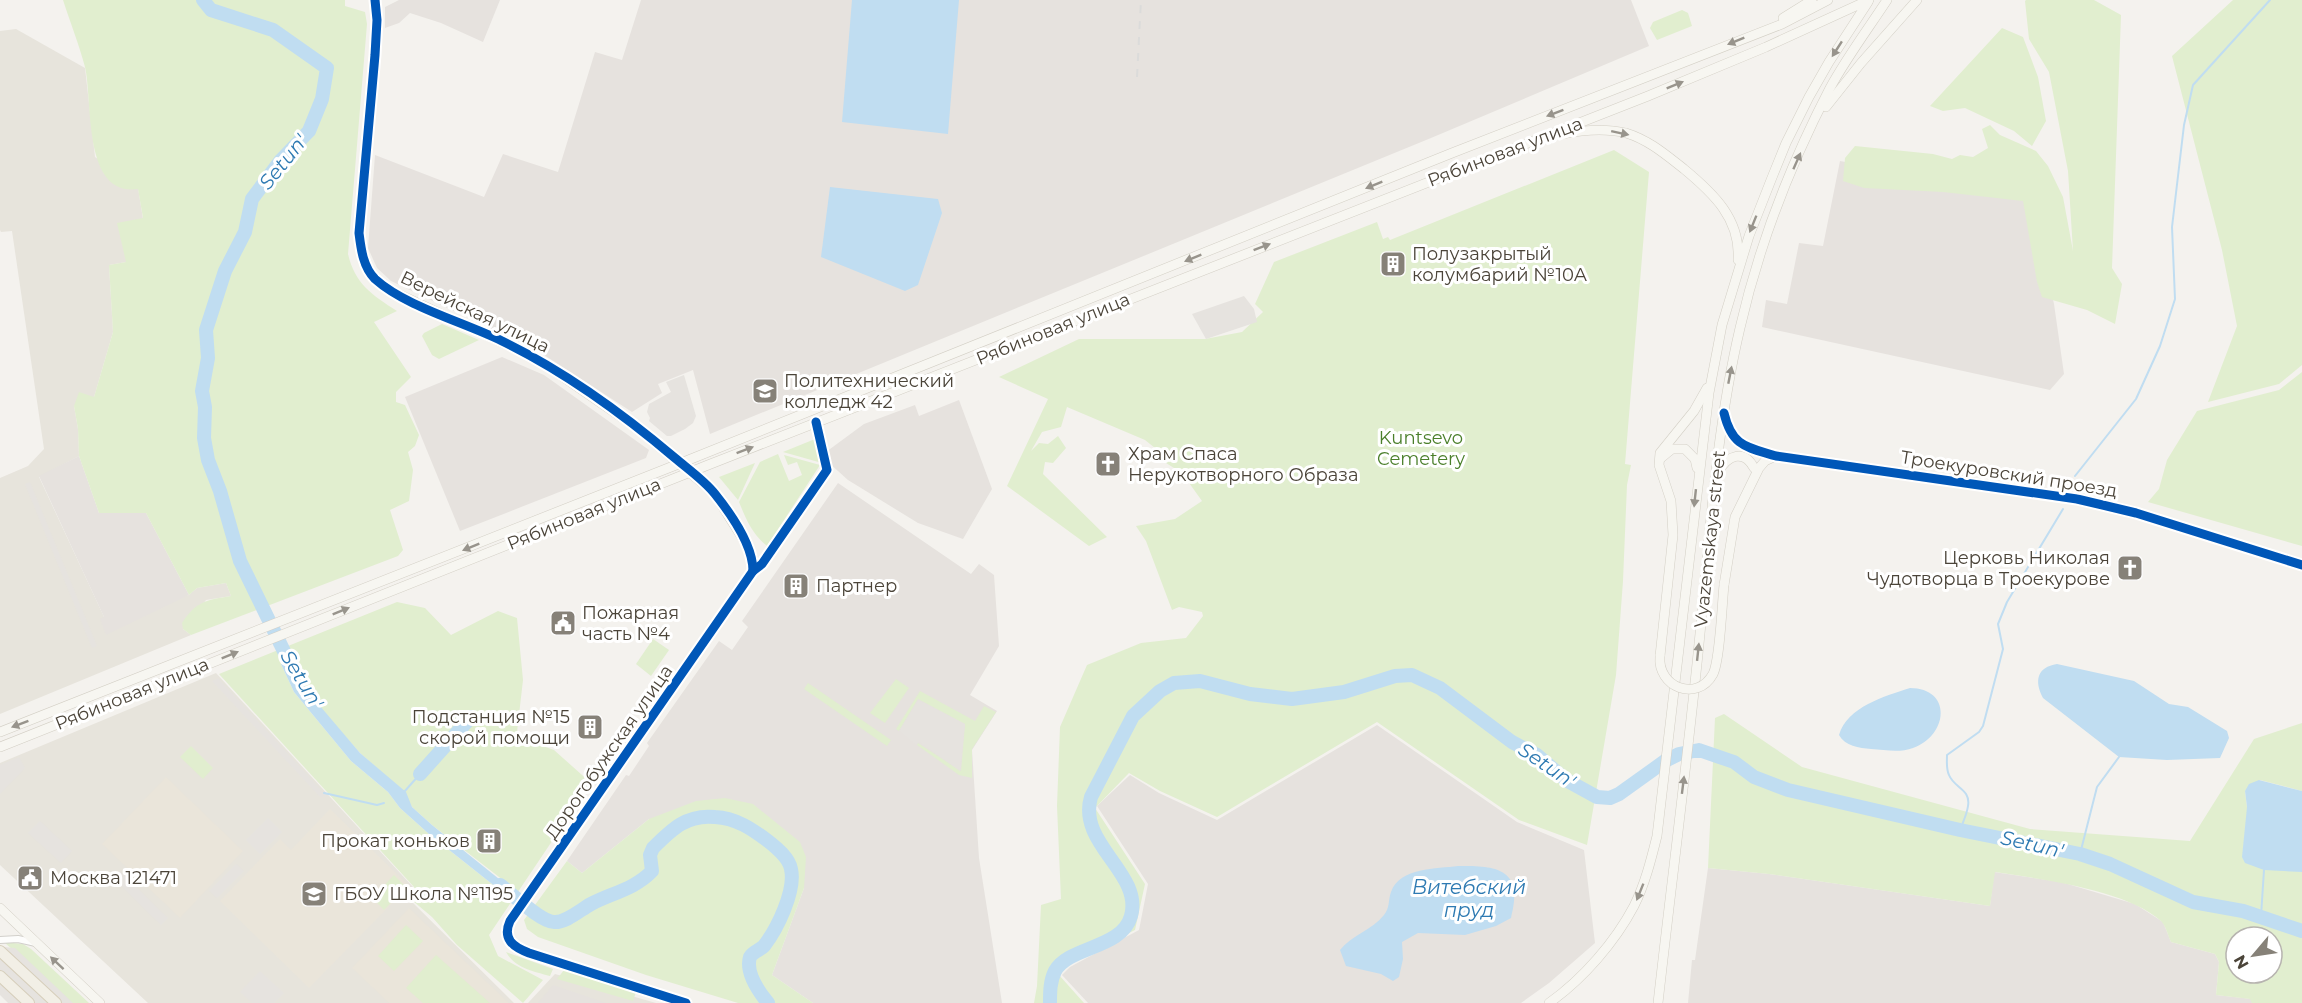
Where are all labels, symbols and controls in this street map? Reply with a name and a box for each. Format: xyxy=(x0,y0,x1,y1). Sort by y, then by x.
one-way arrow xyxy=(1727,37,1745,47)
one-way arrow xyxy=(1832,41,1843,57)
one-way arrow xyxy=(1666,80,1684,90)
one-way arrow xyxy=(1546,109,1564,118)
street label: Рябиновая улица xyxy=(1424,112,1586,192)
water label: Setun' xyxy=(254,129,313,194)
one-way arrow xyxy=(1611,129,1630,138)
one-way arrow xyxy=(1793,152,1802,170)
one-way arrow xyxy=(1365,181,1383,190)
one-way arrow xyxy=(1748,216,1758,234)
one-way arrow xyxy=(1253,242,1271,252)
place label: Полузакрытый колумбарий №10А xyxy=(1412,243,1588,286)
building icon: Полузакрытый колумбарий №10А xyxy=(1378,249,1408,279)
one-way arrow xyxy=(1184,253,1202,263)
street label: Верейская улица xyxy=(397,266,553,358)
street label: Рябиновая улица xyxy=(973,288,1133,370)
one-way arrow xyxy=(1726,365,1735,384)
place label: Политехнический колледж 42 xyxy=(784,370,954,413)
school or university icon: Политехнический колледж 42 xyxy=(750,376,780,406)
park label: Kuntsevo Cemetery xyxy=(1377,427,1465,470)
place label: Храм Спаса Нерукотворного Образа xyxy=(1128,443,1358,486)
one-way arrow xyxy=(736,445,754,454)
street label: Троекуровский проезд xyxy=(1899,446,2119,502)
church icon: Храм Спаса Нерукотворного Образа xyxy=(1093,449,1123,479)
street label: Vyazemskaya street xyxy=(1690,449,1730,629)
street label: Рябиновая улица xyxy=(504,473,664,555)
one-way arrow xyxy=(1690,489,1700,508)
one-way arrow xyxy=(461,542,479,552)
place label: Церковь Николая Чудотворца в Троекурове xyxy=(1867,547,2110,590)
church icon: Церковь Николая Чудотворца в Троекурове xyxy=(2115,553,2145,583)
building icon: Партнер xyxy=(781,571,811,601)
place label: Партнер xyxy=(816,575,897,597)
place label: Пожарная часть №4 xyxy=(582,602,679,645)
one-way arrow xyxy=(332,606,350,616)
public building icon: Пожарная часть №4 xyxy=(548,608,578,638)
one-way arrow xyxy=(1693,642,1703,661)
water label: Setun' xyxy=(275,646,329,713)
one-way arrow xyxy=(221,650,239,659)
street label: Рябиновая улица xyxy=(52,653,212,735)
street label: Дорогобужская улица xyxy=(541,661,677,843)
place label: Подстанция №15 скорой помощи xyxy=(412,706,570,749)
building icon: Подстанция №15 скорой помощи xyxy=(575,712,605,742)
one-way arrow xyxy=(11,720,29,729)
water label: Setun' xyxy=(1514,737,1581,793)
one-way arrow xyxy=(1679,775,1688,794)
water label: Setun' xyxy=(1998,825,2067,863)
building icon: Прокат коньков xyxy=(474,826,504,856)
place label: Прокат коньков xyxy=(321,830,470,852)
public building icon: Москва 121471 xyxy=(15,863,45,893)
place label: Москва 121471 xyxy=(50,867,177,889)
water label: Витебский пруд xyxy=(1412,875,1526,922)
school or university icon: ГБОУ Школа №1195 xyxy=(299,879,329,909)
place label: ГБОУ Школа №1195 xyxy=(334,883,513,905)
one-way arrow xyxy=(1635,883,1645,901)
north arrow xyxy=(2224,925,2284,985)
text: N xyxy=(2230,952,2253,972)
one-way arrow xyxy=(50,956,65,970)

